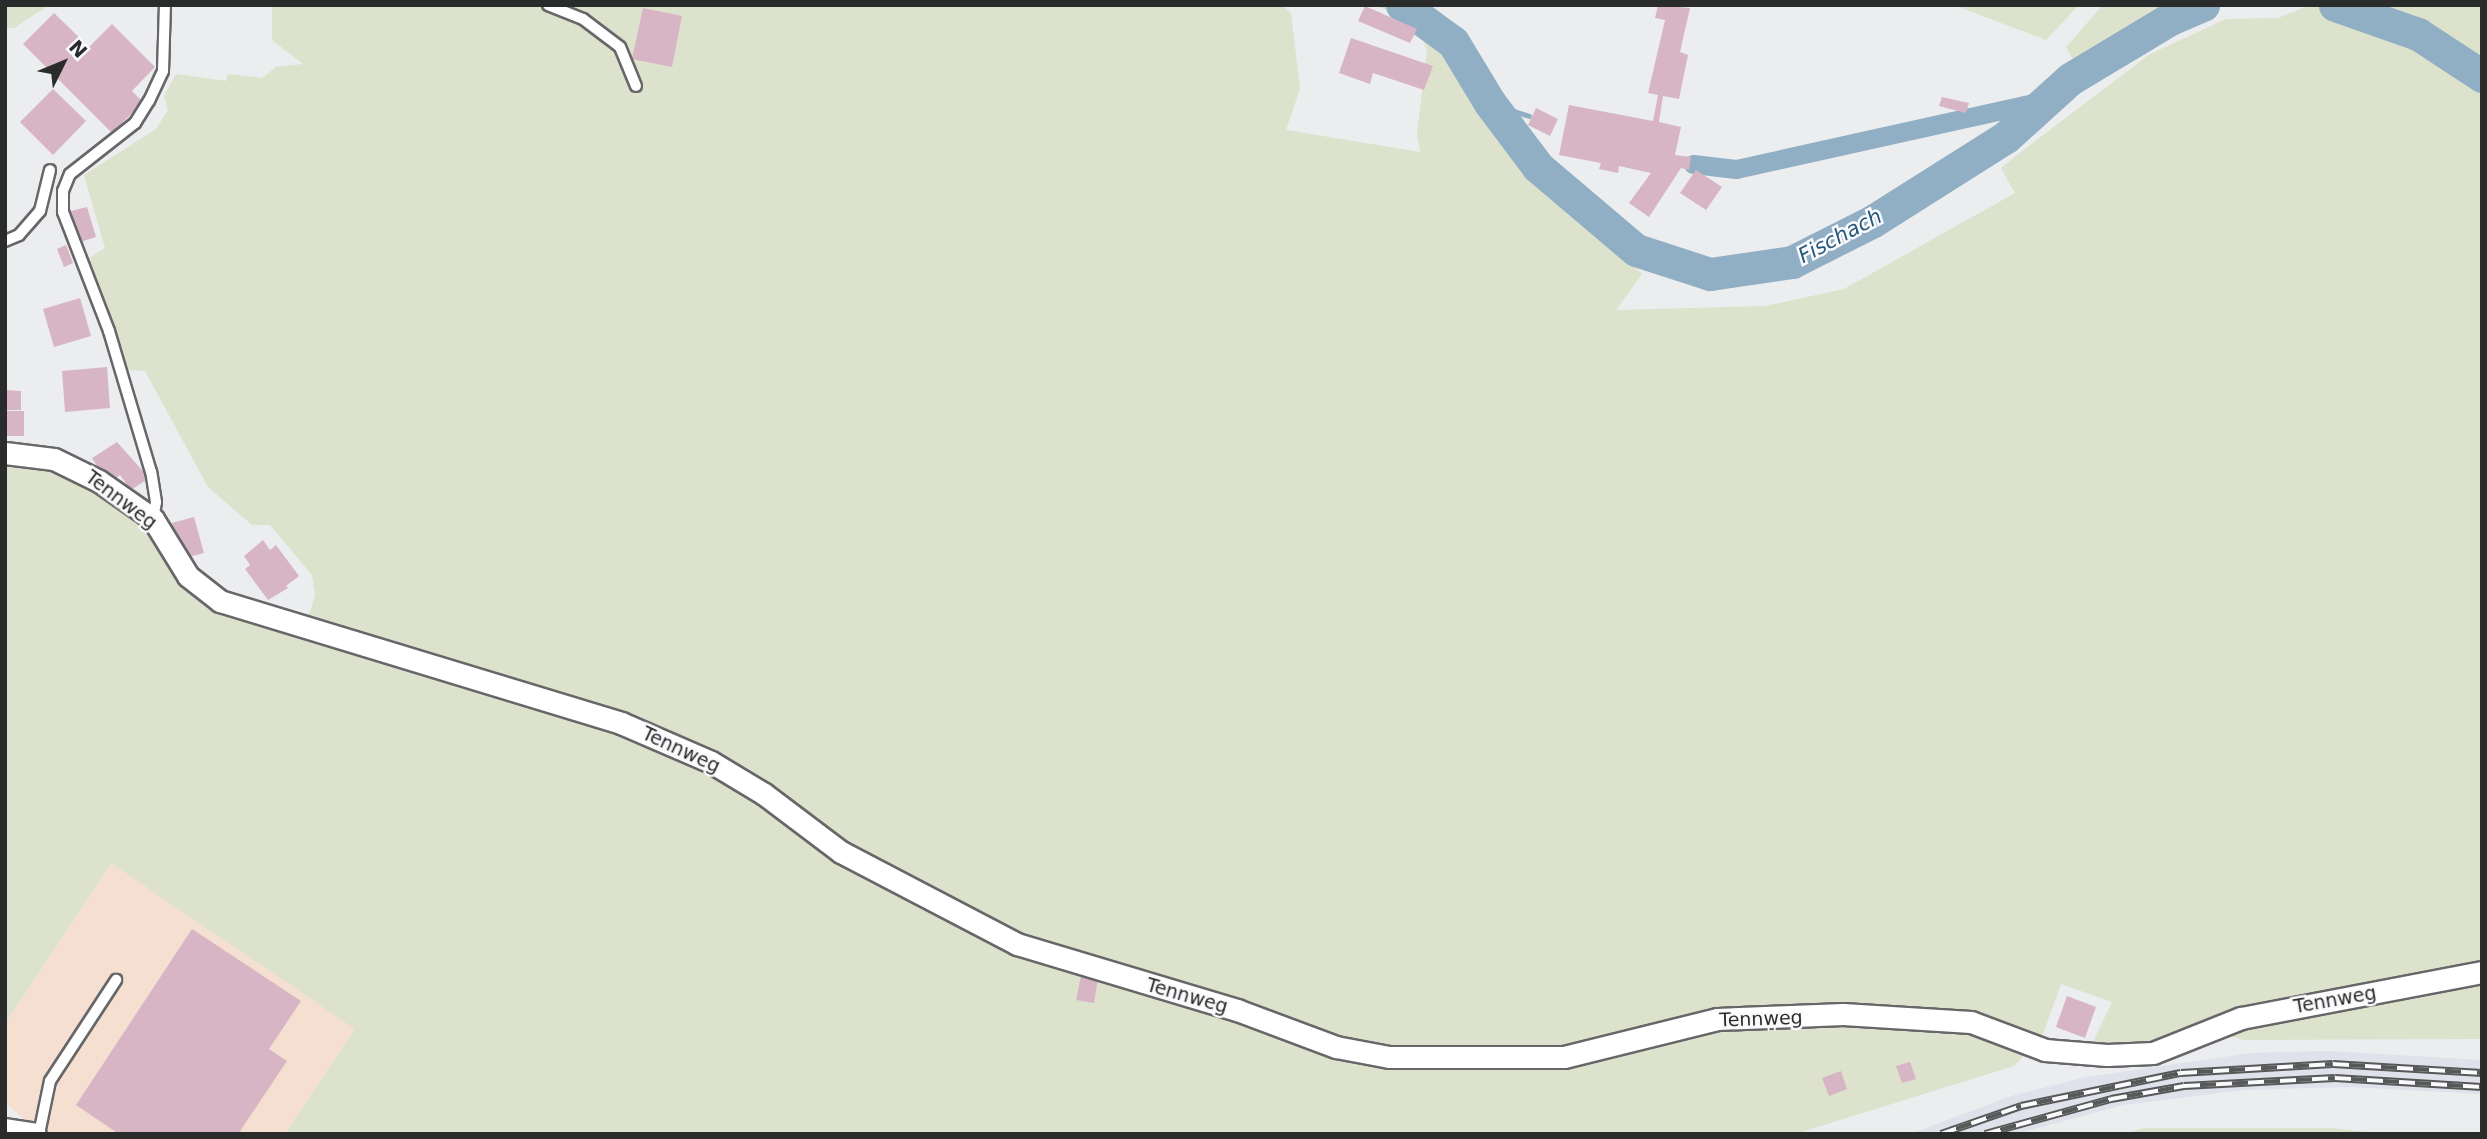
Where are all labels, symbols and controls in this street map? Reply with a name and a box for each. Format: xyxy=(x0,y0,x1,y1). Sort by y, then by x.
north arrow xyxy=(28,28,98,98)
text: N xyxy=(65,35,92,62)
water label: Fischach xyxy=(1794,203,1886,269)
street label: Tennweg xyxy=(81,466,161,534)
street label: Tennweg xyxy=(638,722,724,778)
street label: Tennweg xyxy=(1144,974,1230,1018)
street label: Tennweg xyxy=(2292,982,2378,1018)
street label: Tennweg xyxy=(1719,1006,1803,1032)

